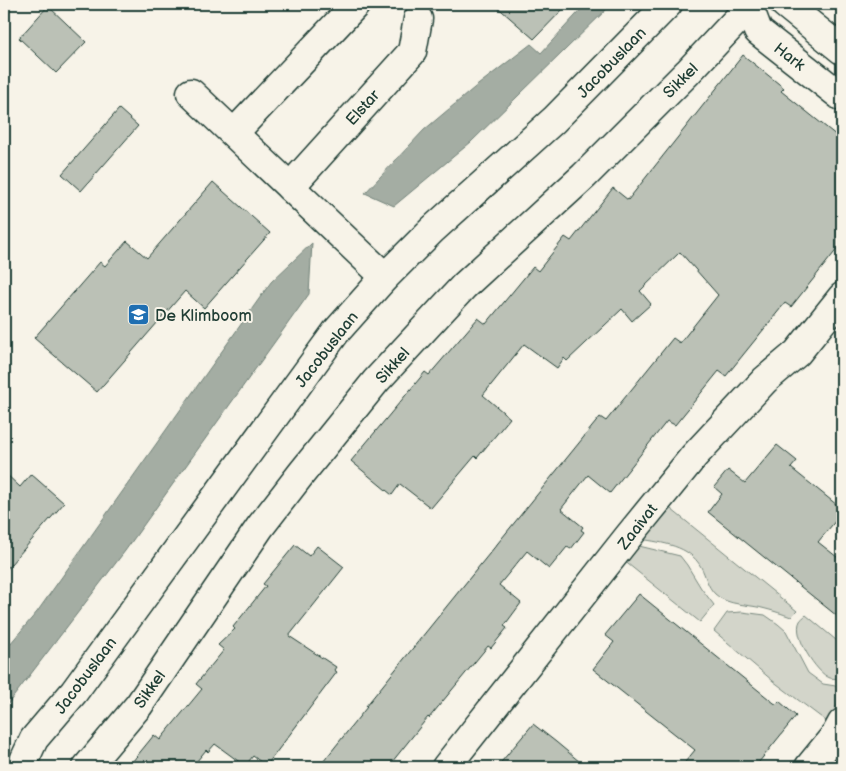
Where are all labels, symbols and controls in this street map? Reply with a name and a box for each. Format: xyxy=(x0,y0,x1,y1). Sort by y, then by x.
street label: Jacobuslaan xyxy=(574,24,651,102)
street label: Hark xyxy=(770,39,809,75)
street label: Sikkel xyxy=(660,60,703,103)
street label: Elstar xyxy=(342,86,384,130)
school or university icon: De Klimboom xyxy=(127,303,151,327)
place label: De Klimboom xyxy=(155,307,252,326)
street label: Jacobuslaan xyxy=(292,308,363,392)
street label: Sikkel xyxy=(372,344,414,388)
street label: Zaaivat xyxy=(614,500,662,554)
street label: Jacobuslaan xyxy=(51,634,121,718)
street label: Sikkel xyxy=(130,667,170,712)

